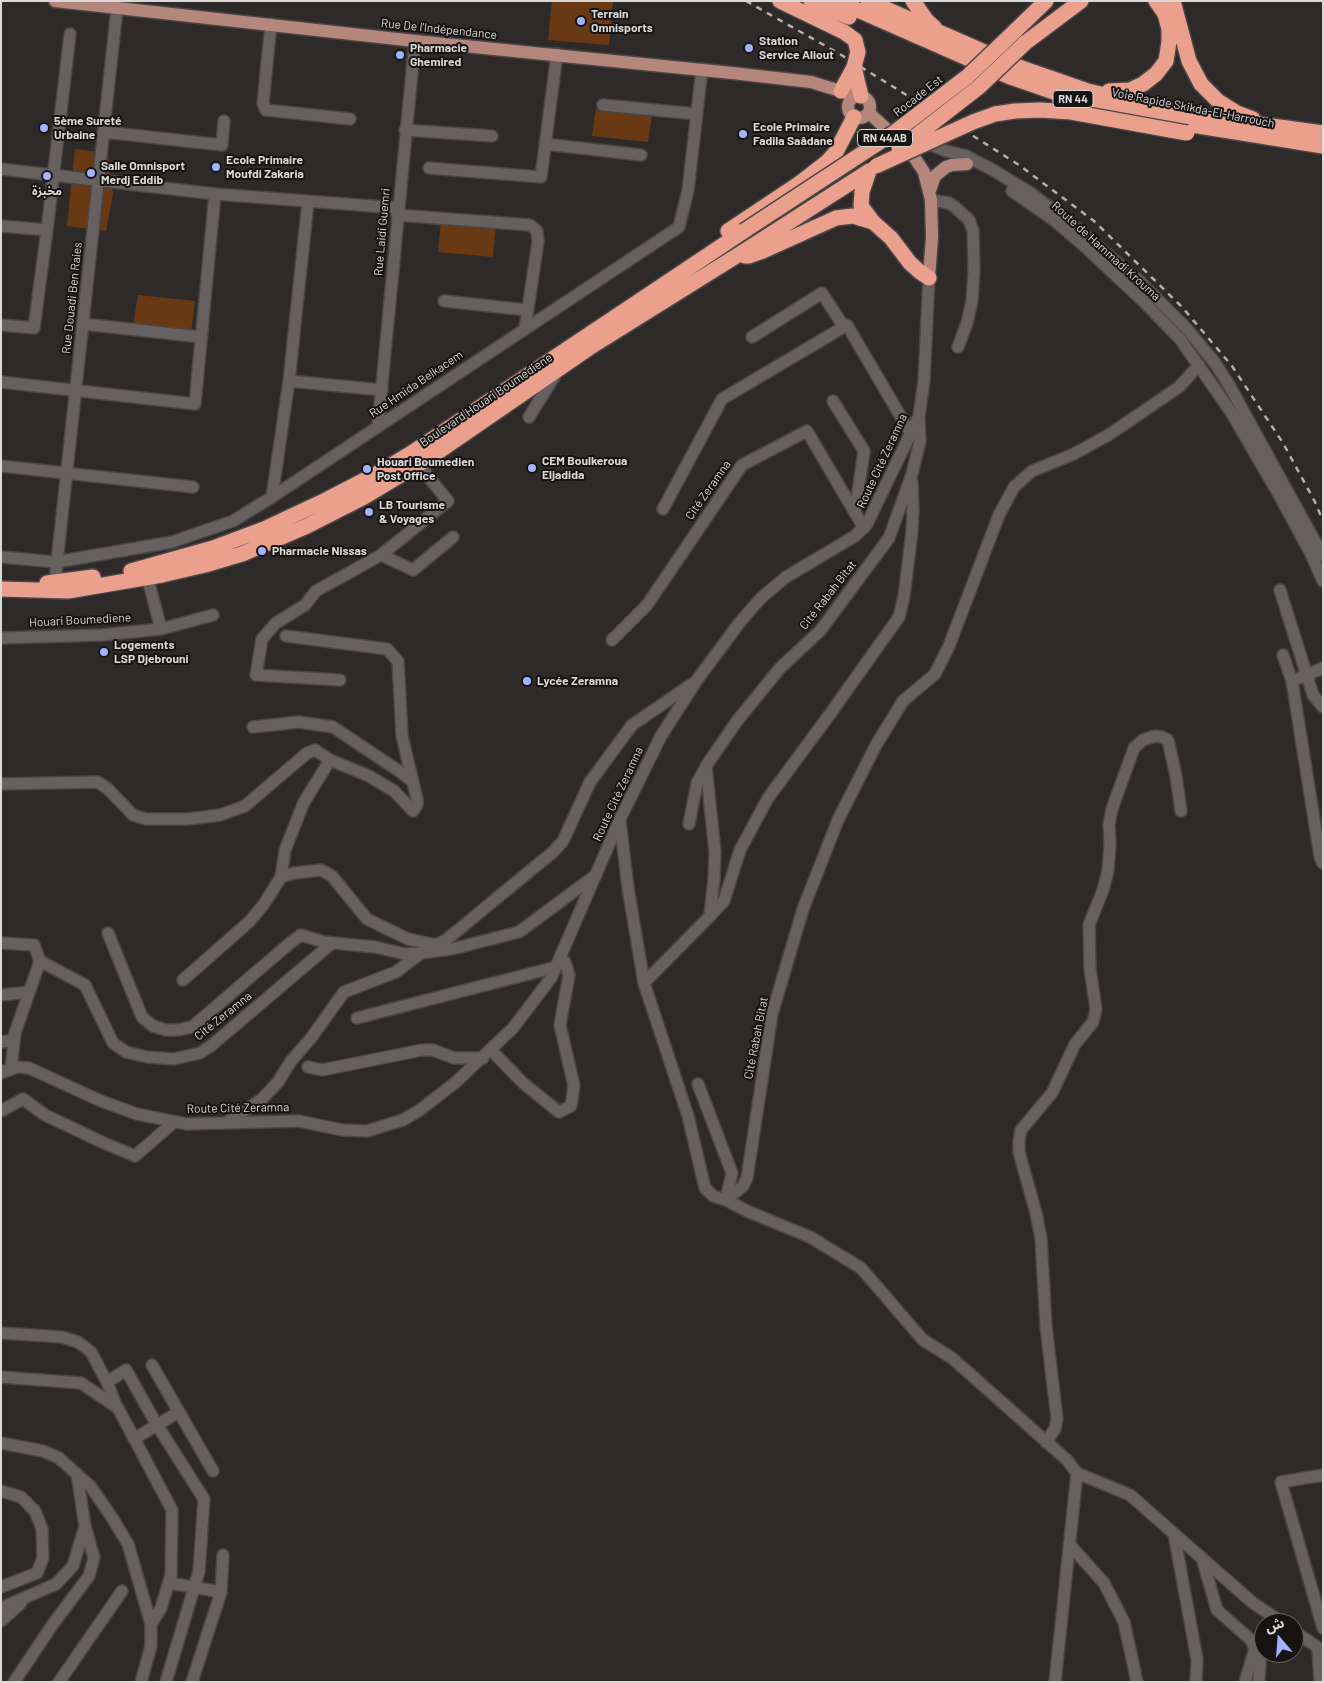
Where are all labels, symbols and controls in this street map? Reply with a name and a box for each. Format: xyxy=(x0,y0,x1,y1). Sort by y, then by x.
place label: Terrain Omnisports xyxy=(591,7,653,35)
marker: Terrain Omnisports xyxy=(575,15,587,27)
street label: Rue De l'Indépendance xyxy=(380,16,498,42)
place label: Station Service Aliout xyxy=(759,34,834,62)
place label: Pharmacie Ghemired xyxy=(410,41,467,69)
marker: Station Service Aliout xyxy=(743,42,755,54)
marker: Pharmacie Ghemired xyxy=(394,49,406,61)
street label: Rocade Est xyxy=(890,72,946,120)
street label: Voie Rapide Skikda-El-Harrouch xyxy=(1110,85,1276,131)
road number: RN 44 xyxy=(1053,90,1093,108)
place label: 5ème Sureté Urbaine xyxy=(54,114,121,142)
place label: Ecole Primaire Fadila Saâdane xyxy=(753,120,833,148)
marker: 5ème Sureté Urbaine xyxy=(38,122,50,134)
marker: Ecole Primaire Fadila Saâdane xyxy=(737,128,749,140)
road number: RN 44AB xyxy=(858,130,912,146)
place label: Ecole Primaire Moufdi Zakaria xyxy=(226,153,304,181)
place label: Salle Omnisport Merdj Eddib xyxy=(101,159,185,187)
marker: Ecole Primaire Moufdi Zakaria xyxy=(210,161,222,173)
marker: Salle Omnisport Merdj Eddib xyxy=(85,167,97,179)
marker: مخبزة xyxy=(41,170,53,182)
place label: مخبزة xyxy=(32,184,62,198)
street label: Rue Laidi Guemri xyxy=(371,187,393,277)
street label: Route de Hammadi Krouma xyxy=(1049,198,1163,304)
street label: Rue Douadi Ben Raies xyxy=(59,241,85,355)
street label: Rue Hmida Belkacem xyxy=(366,347,466,421)
street label: Boulevard Houari Boumediene xyxy=(417,350,555,450)
street label: Route Cité Zeramna xyxy=(854,411,910,511)
place label: CEM Boulkeroua Eljadida xyxy=(542,454,627,482)
place label: Houari Boumedien Post Office xyxy=(377,455,474,483)
street label: Cité Zeramna xyxy=(682,457,734,523)
marker: CEM Boulkeroua Eljadida xyxy=(526,462,538,474)
marker: Houari Boumedien Post Office xyxy=(361,463,373,475)
place label: LB Tourisme & Voyages xyxy=(379,498,445,526)
marker: LB Tourisme & Voyages xyxy=(363,506,375,518)
place label: Pharmacie Nissas xyxy=(272,544,367,558)
marker: Pharmacie Nissas xyxy=(256,545,268,557)
street label: Cité Rabah Bitat xyxy=(797,558,859,632)
street label: Houari Boumediene xyxy=(29,610,131,630)
place label: Logements LSP Djebrouni xyxy=(114,638,189,666)
marker: Logements LSP Djebrouni xyxy=(98,646,110,658)
place label: Lycée Zeramna xyxy=(537,674,618,688)
marker: Lycée Zeramna xyxy=(521,675,533,687)
street label: Route Cité Zeramna xyxy=(590,744,646,844)
street label: Cité Zeramna xyxy=(192,989,254,1043)
street label: Cité Rabah Bitat xyxy=(741,996,771,1080)
street label: Route Cité Zeramna xyxy=(187,1100,289,1116)
north arrow xyxy=(1254,1613,1304,1663)
text: ش xyxy=(1263,1613,1286,1635)

